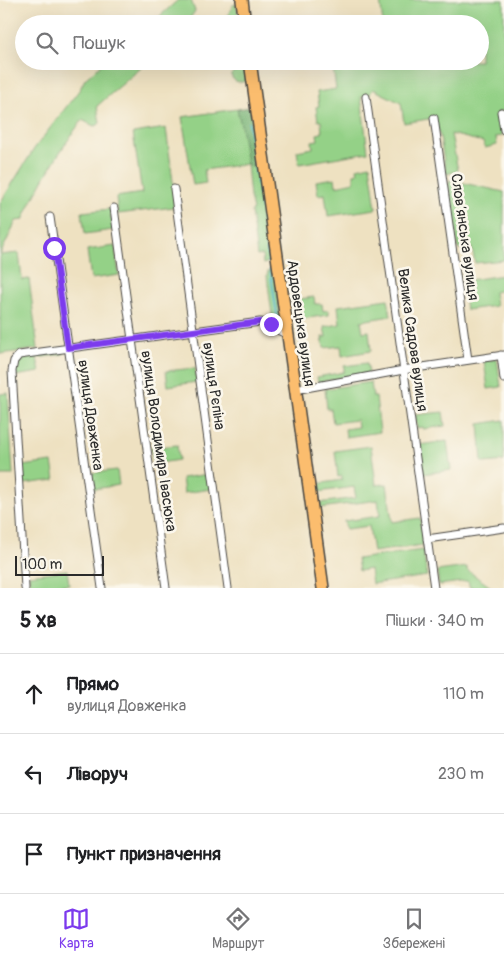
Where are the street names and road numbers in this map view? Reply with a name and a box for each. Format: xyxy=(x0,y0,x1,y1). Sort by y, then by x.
street label: Словʼянська вулиця xyxy=(446,172,483,302)
street label: Ардовецька вулиця xyxy=(282,259,319,388)
street label: Велика Садова вулиця xyxy=(393,267,432,413)
street label: вулиця Рєпіна xyxy=(198,341,229,431)
street label: вулиця Володимира Івасюка xyxy=(136,349,181,533)
street label: вулиця Довженка xyxy=(73,358,108,472)

